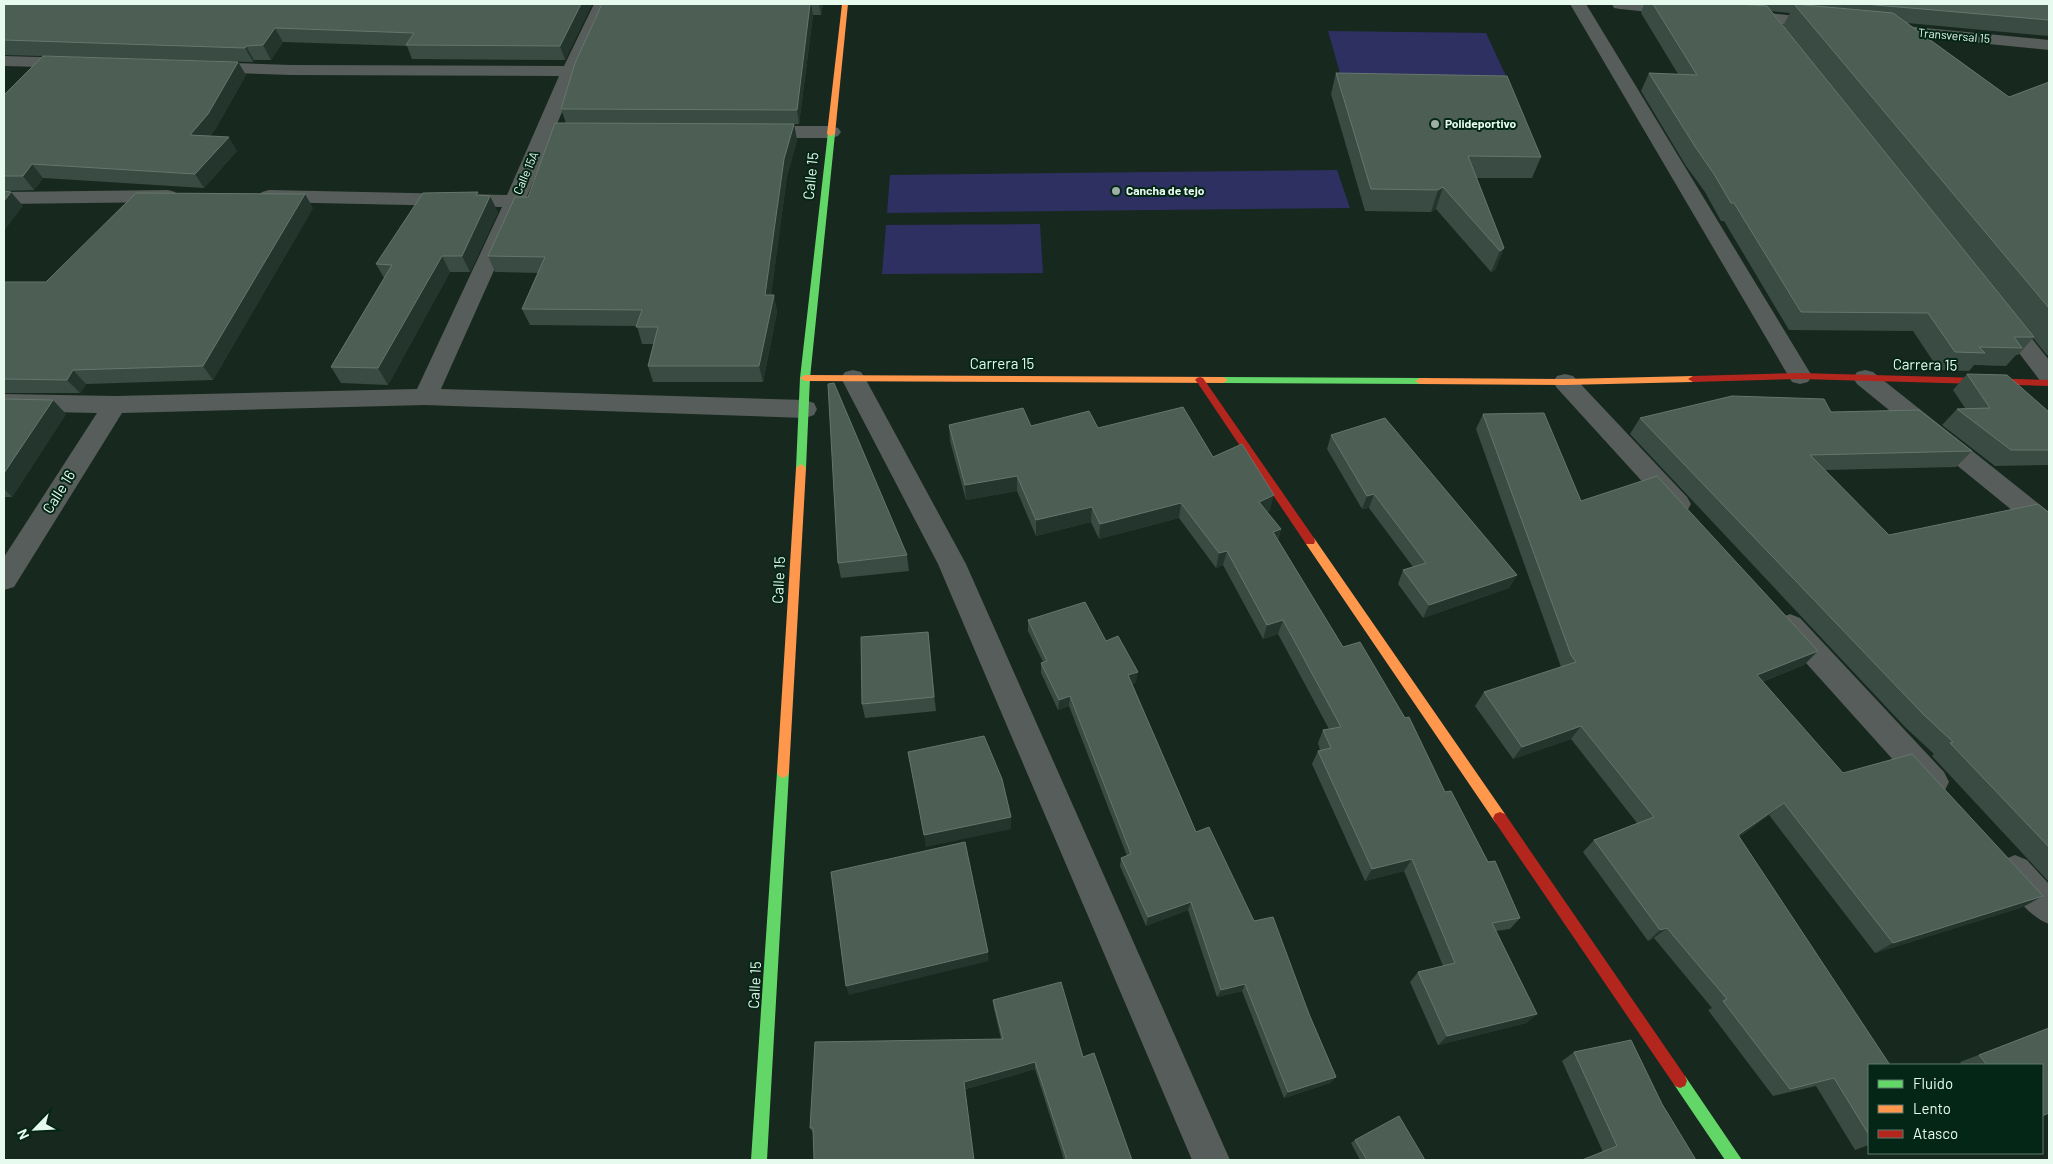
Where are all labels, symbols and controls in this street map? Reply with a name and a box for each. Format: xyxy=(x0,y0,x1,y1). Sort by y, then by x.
street label: Transversal 15 xyxy=(1918,25,1991,45)
place label: Polideportivo xyxy=(1445,116,1516,130)
marker: Polideportivo xyxy=(1429,118,1441,130)
street label: Calle 15A xyxy=(510,149,540,196)
street label: Calle 15 xyxy=(799,151,821,200)
place label: Cancha de tejo xyxy=(1126,183,1205,197)
marker: Cancha de tejo xyxy=(1110,185,1122,197)
street label: Carrera 15 xyxy=(970,354,1034,372)
street label: Carrera 15 xyxy=(1893,354,1957,374)
street label: Calle 16 xyxy=(38,467,78,516)
street label: Calle 15 xyxy=(768,556,788,604)
street label: Calle 15 xyxy=(744,961,764,1009)
legend xyxy=(1868,1064,2043,1154)
text: Fluido xyxy=(1913,1074,1953,1092)
text: Lento xyxy=(1913,1099,1951,1117)
north arrow xyxy=(10,1104,60,1154)
text: Atasco xyxy=(1913,1124,1958,1142)
text: N xyxy=(13,1127,32,1142)

